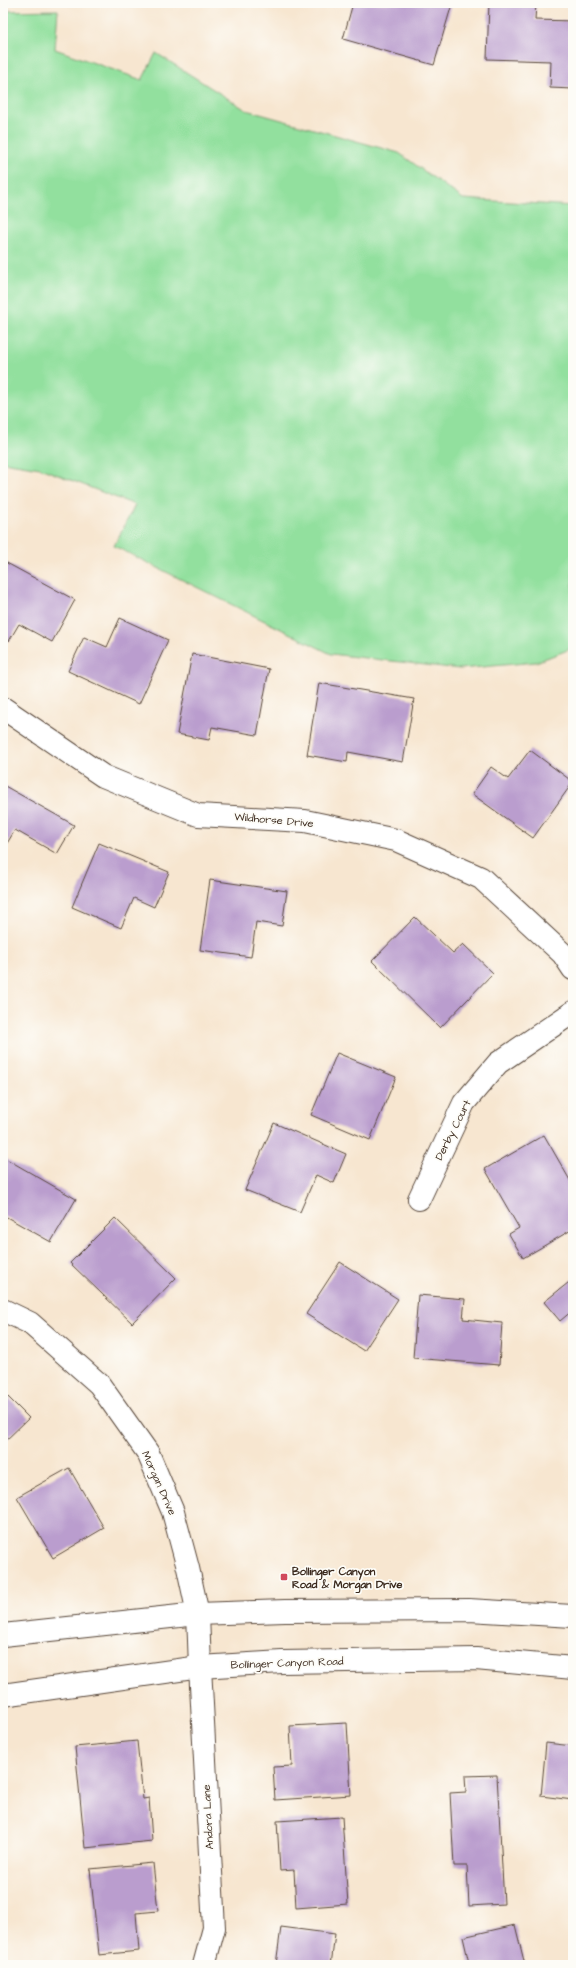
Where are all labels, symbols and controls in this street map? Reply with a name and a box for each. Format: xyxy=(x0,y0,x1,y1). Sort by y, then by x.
street label: Wildhorse Drive xyxy=(234,809,314,831)
street label: Derby Court xyxy=(431,1097,476,1163)
street label: Morgan Drive xyxy=(137,1448,180,1518)
place label: Bollinger Canyon Road & Morgan Drive xyxy=(292,1564,403,1594)
marker: Bollinger Canyon Road & Morgan Drive xyxy=(279,1572,289,1582)
street label: Bollinger Canyon Road xyxy=(230,1654,344,1673)
street label: Andora Lane xyxy=(199,1784,217,1850)

